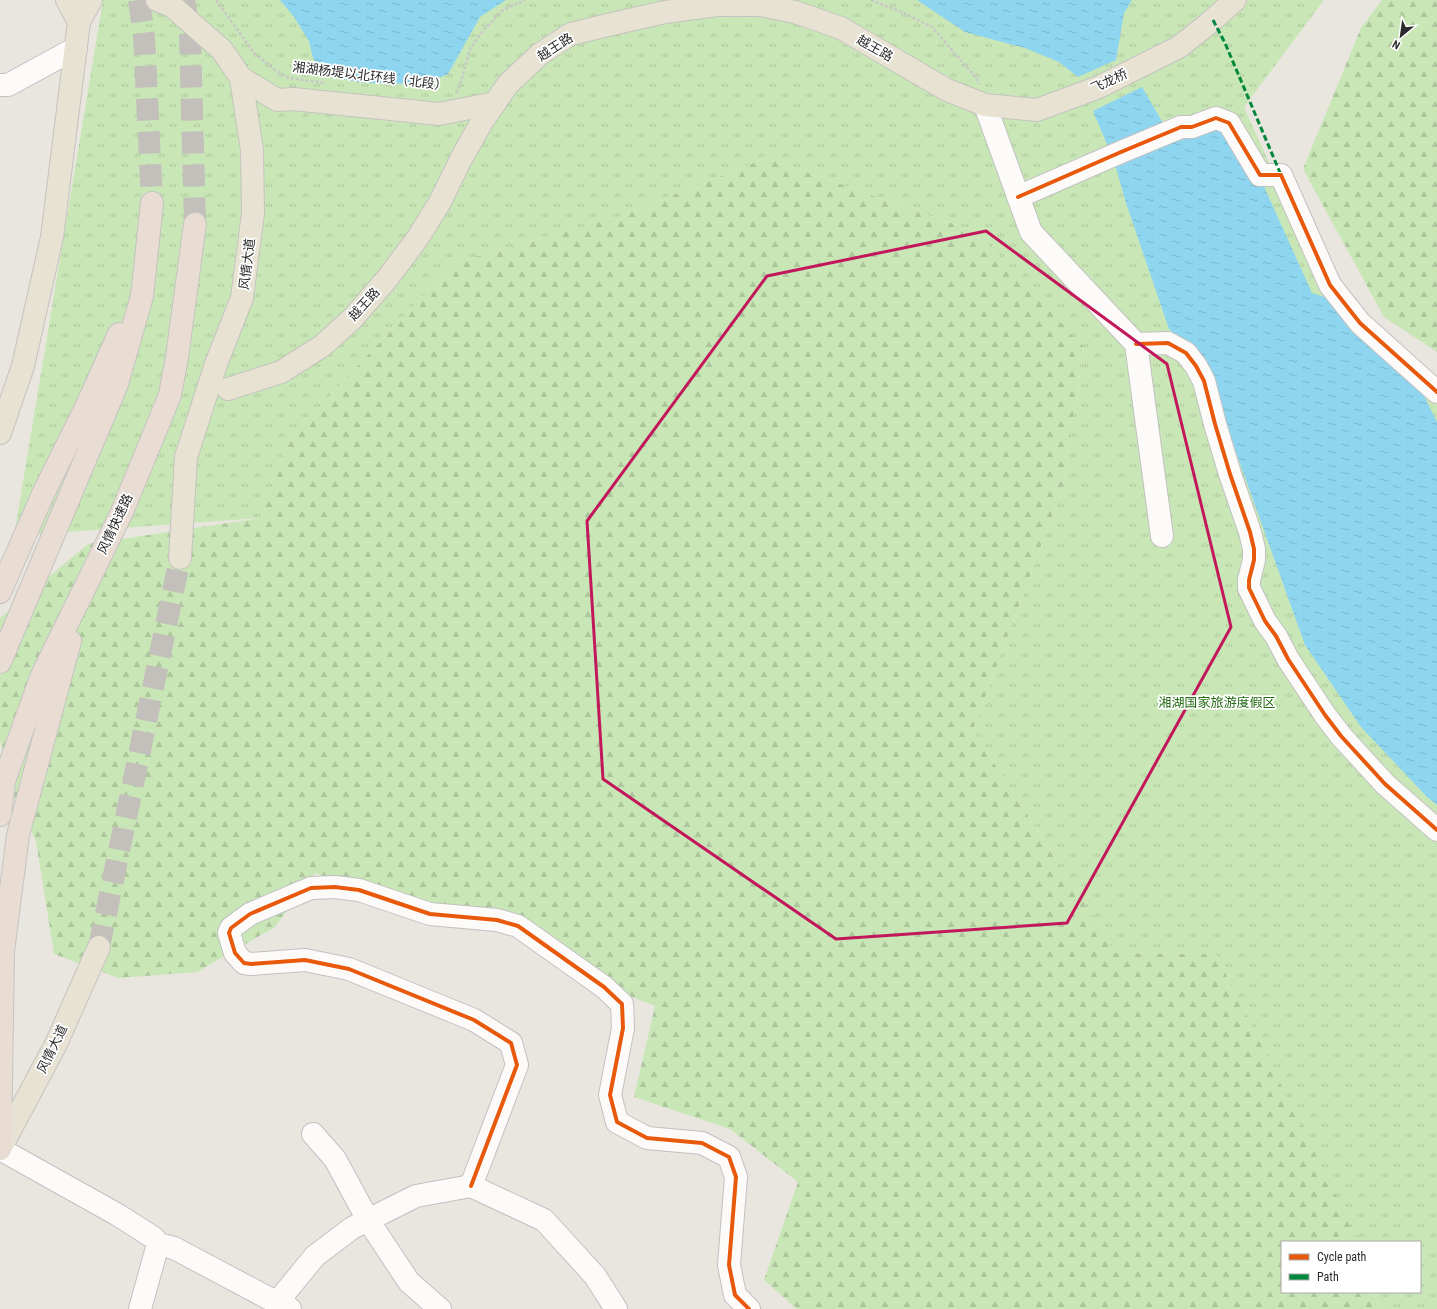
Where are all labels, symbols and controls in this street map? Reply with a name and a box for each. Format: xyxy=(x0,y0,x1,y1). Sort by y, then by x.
north arrow xyxy=(1381,16,1421,56)
street label: 越王路 xyxy=(535,30,575,64)
street label: 越王路 xyxy=(854,32,896,64)
text: N xyxy=(1390,37,1402,52)
street label: 湘湖杨堤以北环线（北段） xyxy=(292,59,448,93)
street label: 飞龙桥 xyxy=(1088,66,1130,96)
street label: 风情大道 xyxy=(236,237,258,291)
street label: 越王路 xyxy=(345,284,383,324)
street label: 风情快速路 xyxy=(94,491,136,557)
park label: 湘湖国家旅游度假区 xyxy=(1158,695,1276,710)
street label: 风情大道 xyxy=(34,1022,70,1076)
legend xyxy=(1281,1241,1421,1293)
text: Cycle path xyxy=(1317,1250,1367,1264)
text: Path xyxy=(1317,1270,1339,1284)

